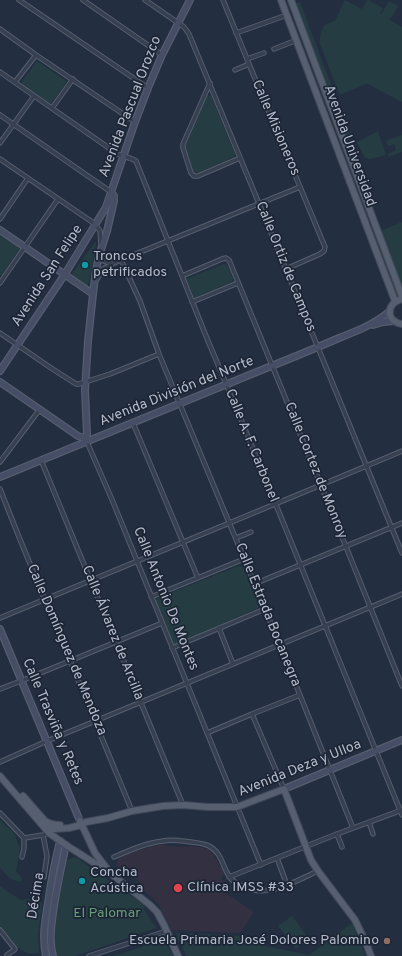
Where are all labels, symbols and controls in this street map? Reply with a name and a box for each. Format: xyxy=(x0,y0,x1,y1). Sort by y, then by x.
street label: Avenida Pascual Orozco xyxy=(96,34,166,180)
street label: Calle Misioneros xyxy=(247,78,303,178)
street label: Avenida Universidad xyxy=(319,83,379,209)
street label: Calle Ortiz de Campos xyxy=(251,199,319,335)
street label: Avenida San Felipe xyxy=(9,222,87,330)
place label: Troncos petrificados xyxy=(93,249,167,282)
marker: Troncos petrificados xyxy=(80,260,90,270)
street label: Avenida División del Norte xyxy=(97,353,257,431)
street label: Calle A. F. Carbonel xyxy=(221,387,281,505)
street label: Calle Cortez de Monroy xyxy=(280,400,350,542)
street label: Calle Antonio De Montes xyxy=(129,525,201,673)
street label: Calle Estrada Bocanegra xyxy=(231,541,303,689)
street label: Calle Domínguez de Mendoza xyxy=(22,562,110,738)
street label: Calle Álvarez de Arcilla xyxy=(77,563,147,703)
street label: Calle Trasviña y Retes xyxy=(18,656,86,788)
street label: Avenida Deza y Ulloa xyxy=(236,737,364,801)
place label: Concha Acústica xyxy=(90,865,143,898)
street label: Décima xyxy=(25,872,49,920)
marker: Concha Acústica xyxy=(77,876,87,886)
place label: Clínica IMSS #33 xyxy=(187,880,294,896)
marker: Clínica IMSS #33 xyxy=(172,882,184,894)
park label: El Palomar xyxy=(73,906,141,922)
place label: Escuela Primaria José Dolores Palomino xyxy=(129,933,379,949)
marker: Escuela Primaria José Dolores Palomino xyxy=(382,936,392,946)

